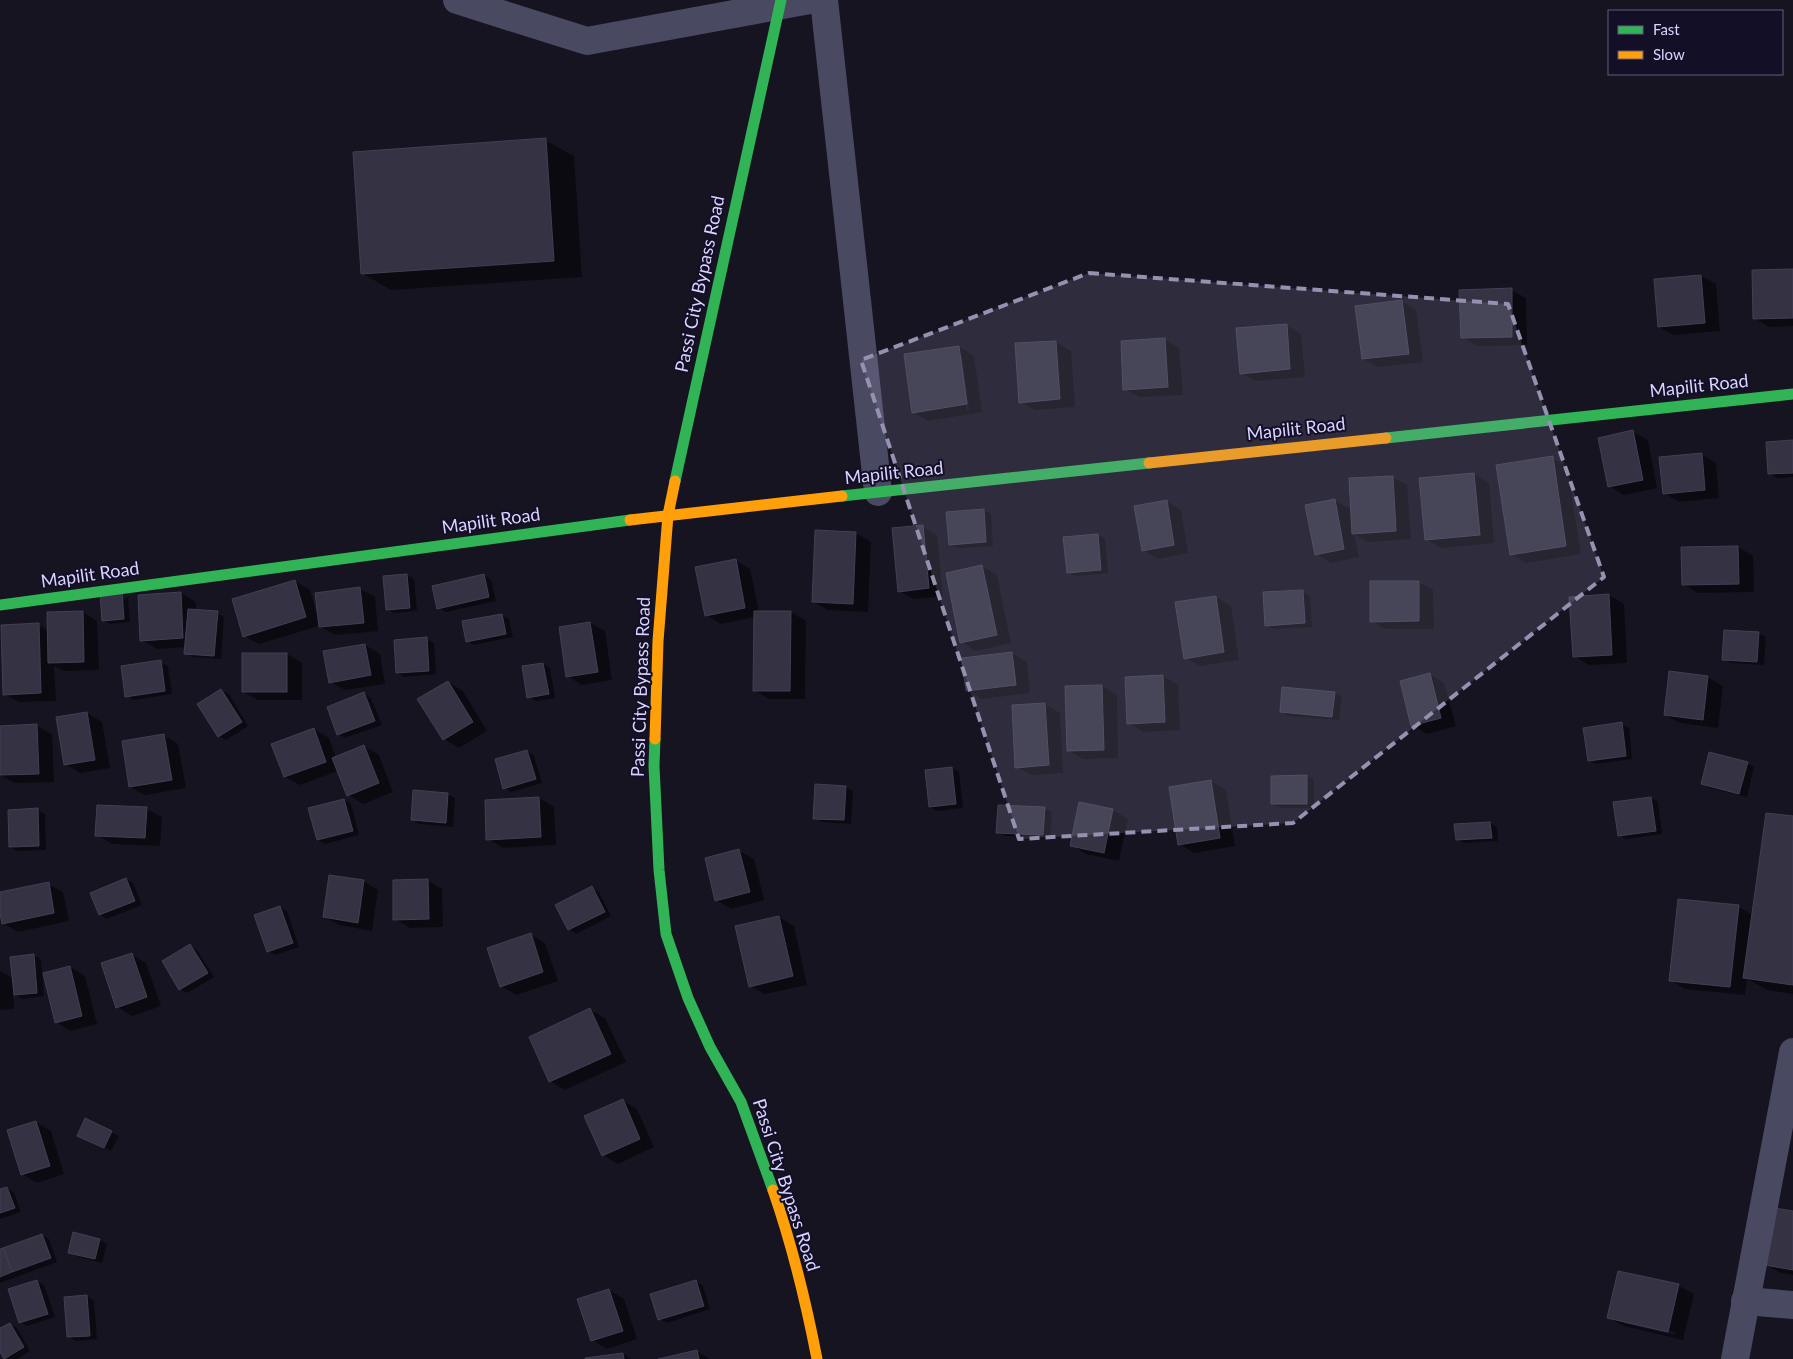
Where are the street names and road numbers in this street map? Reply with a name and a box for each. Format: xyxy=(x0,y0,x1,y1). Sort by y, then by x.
street label: Passi City Bypass Road xyxy=(670,193,729,374)
street label: Mapilit Road xyxy=(1648,369,1749,401)
street label: Mapilit Road xyxy=(1245,412,1346,444)
street label: Mapilit Road xyxy=(843,456,944,488)
street label: Mapilit Road xyxy=(440,502,542,538)
street label: Mapilit Road xyxy=(39,556,141,592)
street label: Passi City Bypass Road xyxy=(626,597,654,777)
street label: Passi City Bypass Road xyxy=(749,1096,825,1274)

